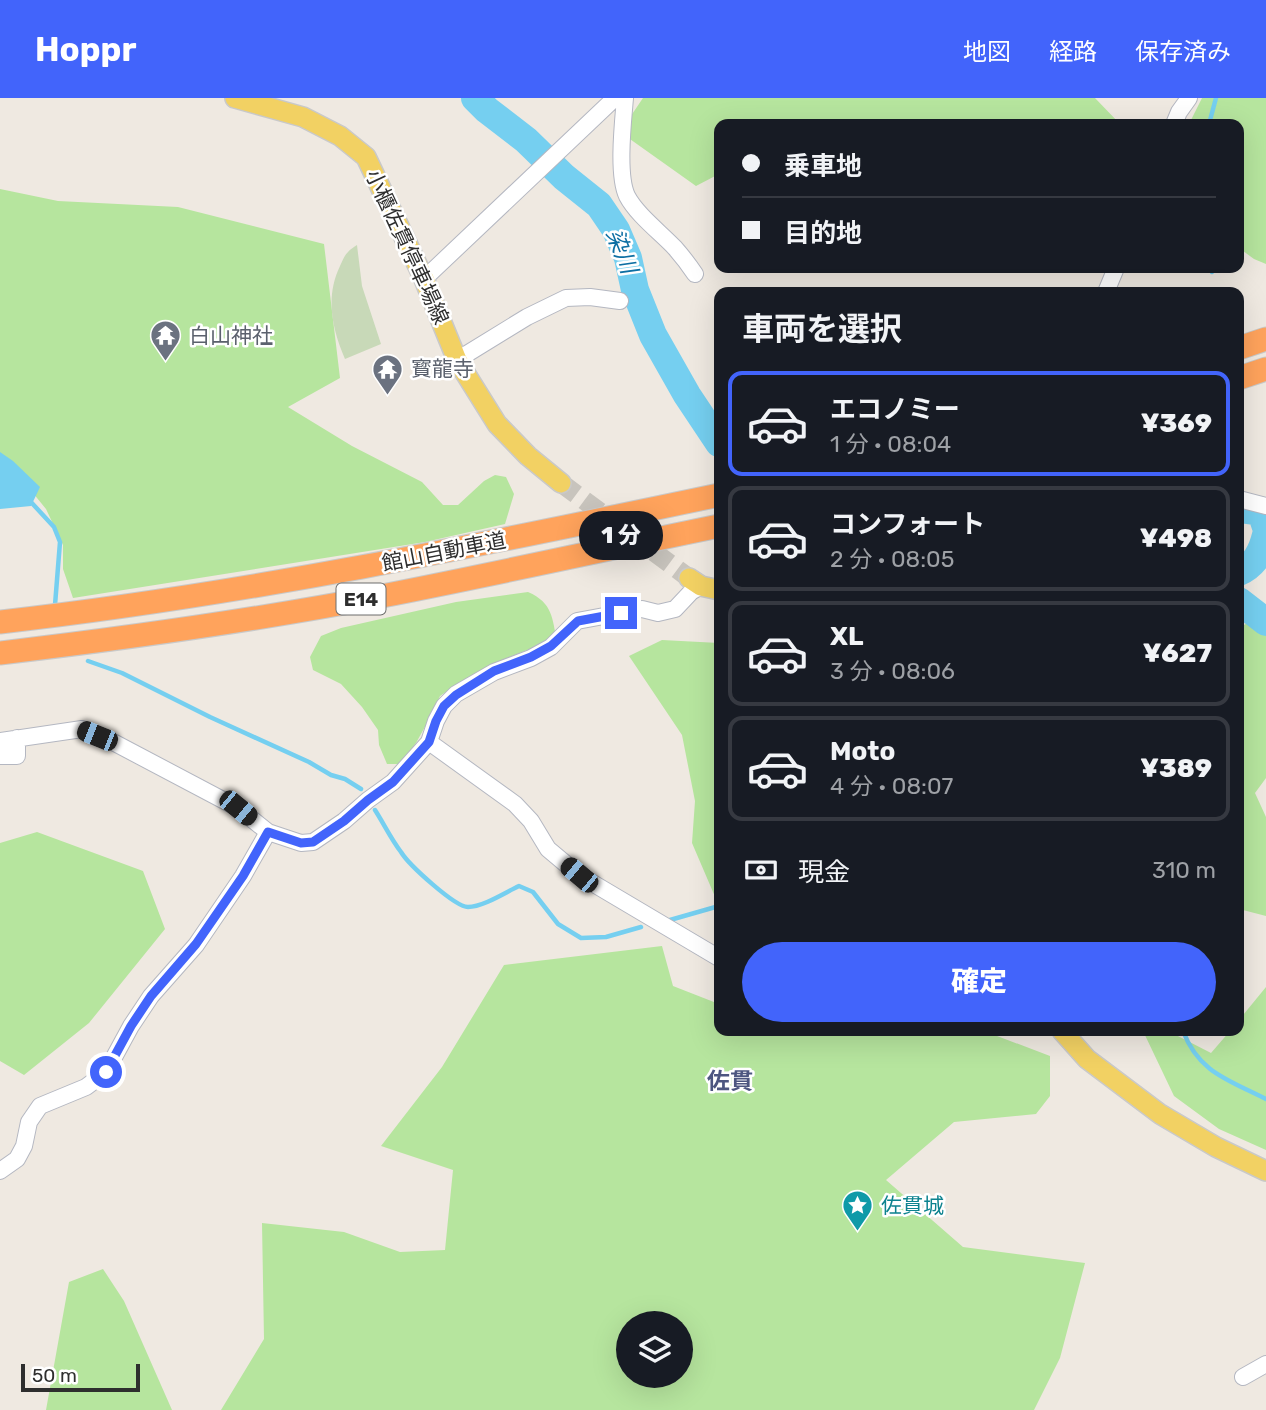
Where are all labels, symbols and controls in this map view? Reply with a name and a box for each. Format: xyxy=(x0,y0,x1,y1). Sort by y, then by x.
text: Hoppr xyxy=(35,30,136,69)
text: 地図 xyxy=(963,38,1011,66)
text: 経路 xyxy=(1049,38,1097,66)
text: 保存済み xyxy=(1135,38,1231,66)
text: 乗車地 xyxy=(784,151,862,182)
street label: 小櫃佐貫停車場線 xyxy=(361,165,454,328)
text: 目的地 xyxy=(784,218,862,249)
water label: 染川 xyxy=(600,224,645,280)
text: 車両を選択 xyxy=(742,310,902,348)
temple icon: 白山神社 xyxy=(149,319,183,363)
place label: 白山神社 xyxy=(189,323,273,348)
temple icon: 寳龍寺 xyxy=(371,352,405,396)
place label: 寳龍寺 xyxy=(411,356,474,381)
icon: car xyxy=(746,392,809,455)
text: エコノミー xyxy=(830,394,960,425)
text: ¥369 xyxy=(1141,408,1212,439)
text: 1 分 · 08:04 xyxy=(830,430,951,458)
icon: car xyxy=(746,507,809,570)
text: コンフォート xyxy=(830,509,985,540)
callout: 1 分 xyxy=(579,512,663,560)
text: 1 分 xyxy=(601,521,641,549)
text: ¥498 xyxy=(1140,523,1212,554)
street label: 館山自動車道 xyxy=(380,527,508,576)
text: 2 分 · 08:05 xyxy=(830,545,954,573)
road number: E14 xyxy=(336,584,386,614)
route end xyxy=(605,597,637,629)
text: XL xyxy=(830,621,863,652)
icon: car xyxy=(746,622,809,685)
text: ¥627 xyxy=(1143,638,1212,669)
text: 3 分 · 08:06 xyxy=(830,657,955,685)
car xyxy=(74,718,121,754)
text: Moto xyxy=(830,736,895,767)
icon: car xyxy=(746,737,809,800)
text: ¥389 xyxy=(1140,753,1212,784)
text: 4 分 · 08:07 xyxy=(830,772,953,800)
car xyxy=(216,787,261,829)
icon: cash xyxy=(742,851,780,889)
car xyxy=(557,853,602,897)
text: 310 m xyxy=(1152,856,1216,884)
text: 現金 xyxy=(798,857,850,888)
button: 確定 xyxy=(742,942,1216,1022)
route start xyxy=(90,1056,122,1088)
district label: 佐貫 xyxy=(707,1067,753,1095)
place icon: 佐貫城 xyxy=(841,1189,875,1233)
place label: 佐貫城 xyxy=(881,1193,944,1218)
map controls xyxy=(616,1311,693,1388)
button: layers xyxy=(616,1311,693,1388)
scale bar xyxy=(21,1361,140,1393)
text: 50 m xyxy=(32,1364,77,1387)

